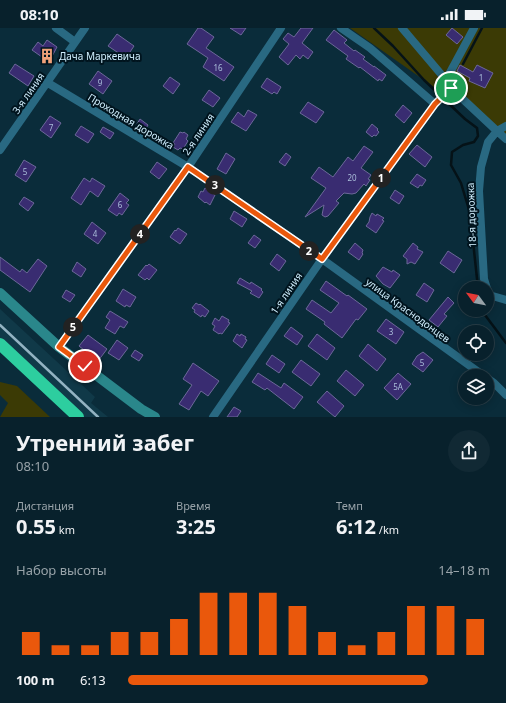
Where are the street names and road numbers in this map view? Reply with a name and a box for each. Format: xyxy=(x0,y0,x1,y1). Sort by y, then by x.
street label: 3-я линия xyxy=(9,70,47,116)
street label: Проходная дорожка xyxy=(85,90,177,152)
street label: 2-я линия xyxy=(179,110,217,158)
street label: 18-я дорожка xyxy=(463,182,479,248)
street label: 1-я линия xyxy=(267,269,305,317)
street label: улица Краснодонцев xyxy=(363,275,453,346)

